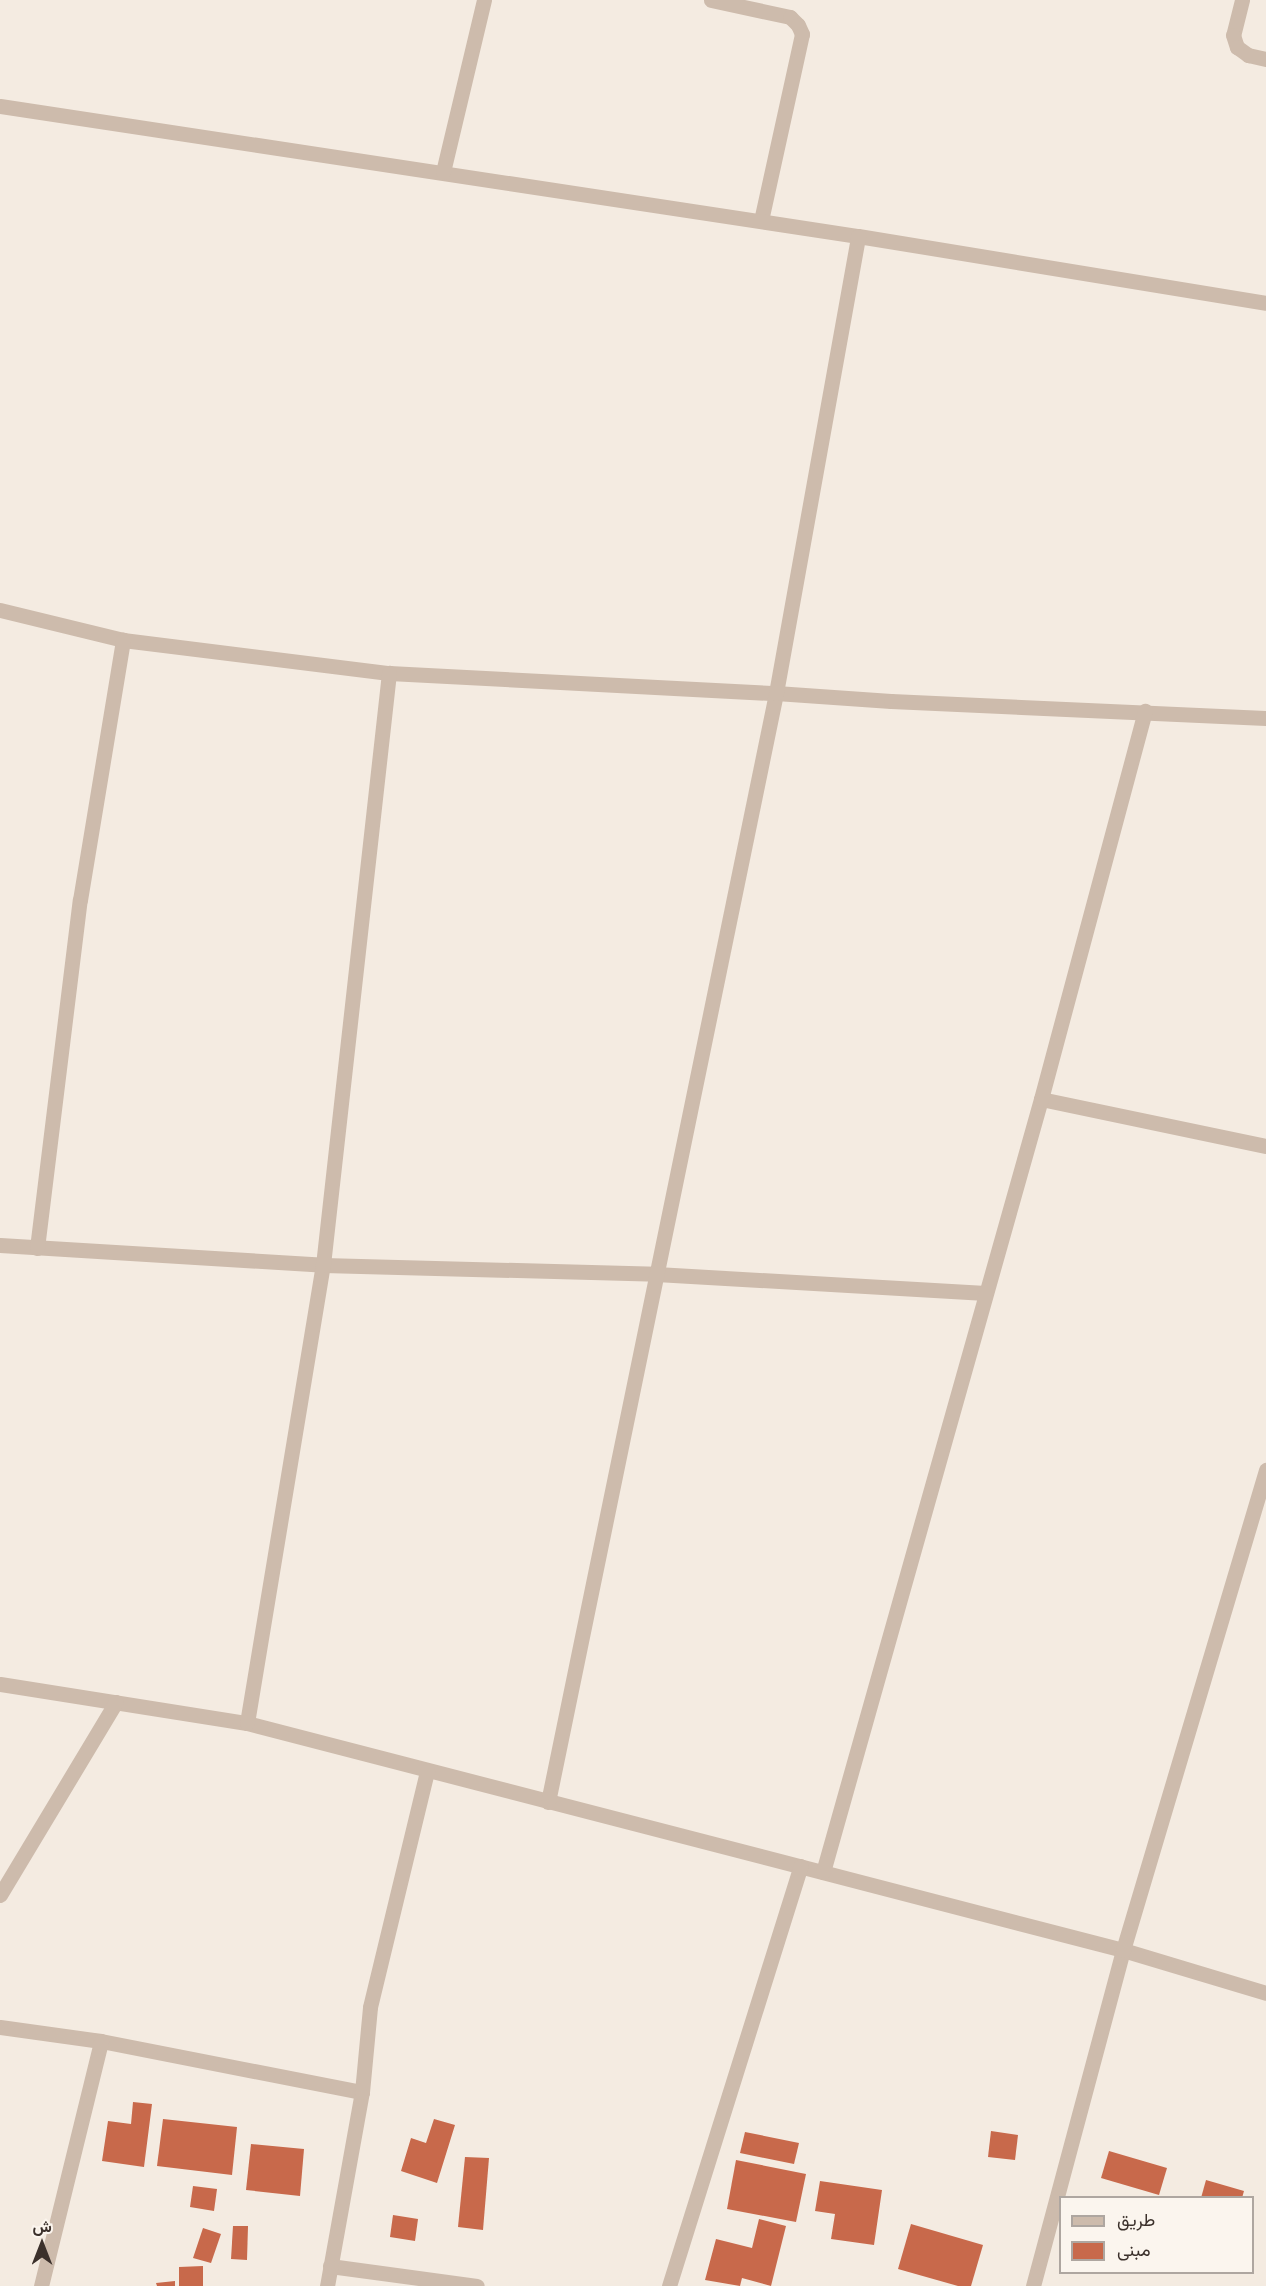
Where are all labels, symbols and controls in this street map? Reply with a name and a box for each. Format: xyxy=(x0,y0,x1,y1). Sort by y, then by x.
legend xyxy=(1059,2196,1254,2274)
text: طريق xyxy=(1117,2207,1155,2231)
north arrow xyxy=(12,2214,72,2274)
text: ش xyxy=(32,2215,52,2237)
text: مبنى xyxy=(1117,2237,1151,2261)

